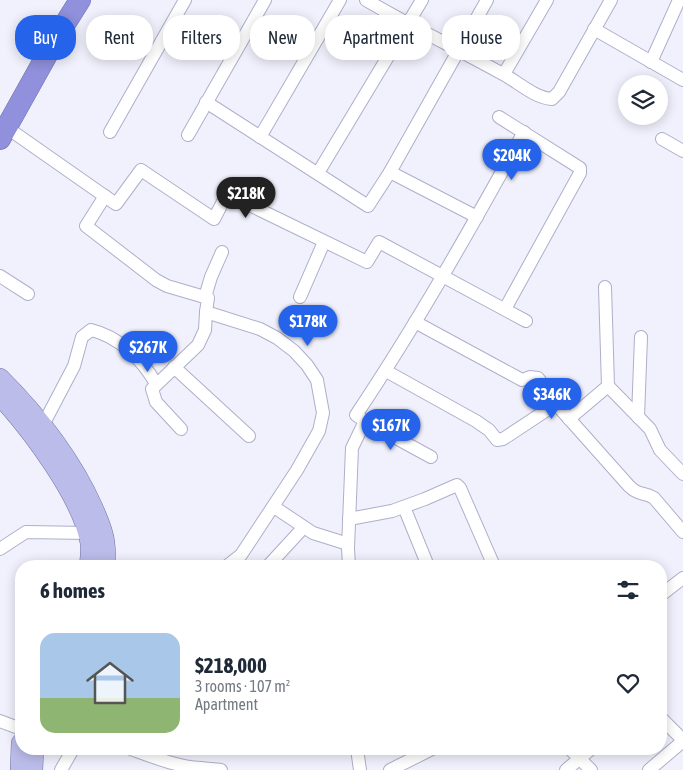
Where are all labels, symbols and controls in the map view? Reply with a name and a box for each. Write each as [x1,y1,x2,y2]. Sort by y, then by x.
chip: Buy [15,15,76,60]
chip: Rent [86,15,153,60]
chip: Filters [163,15,240,60]
chip: New [250,15,315,60]
chip: Apartment [325,15,432,60]
chip: House [442,15,520,60]
map controls [618,75,668,125]
button: layers [618,75,668,125]
pin: $204K [477,138,547,181]
text: $204K [493,146,531,164]
pin: $218K [211,176,281,219]
text: $218K [227,184,265,202]
pin: $178K [273,304,343,347]
text: $178K [289,312,327,330]
pin: $267K [113,330,183,373]
text: $267K [129,338,167,356]
pin: $346K [517,378,587,420]
text: $346K [533,385,571,403]
pin: $167K [356,408,426,451]
text: $167K [372,416,410,434]
icon: filters [614,576,642,604]
text: 6 homes [40,578,105,602]
icon: home [80,653,140,713]
text: $218,000 [195,653,267,677]
icon: heart [614,669,642,697]
text: 3 rooms · 107 m² [195,677,290,695]
text: Apartment [195,695,258,713]

